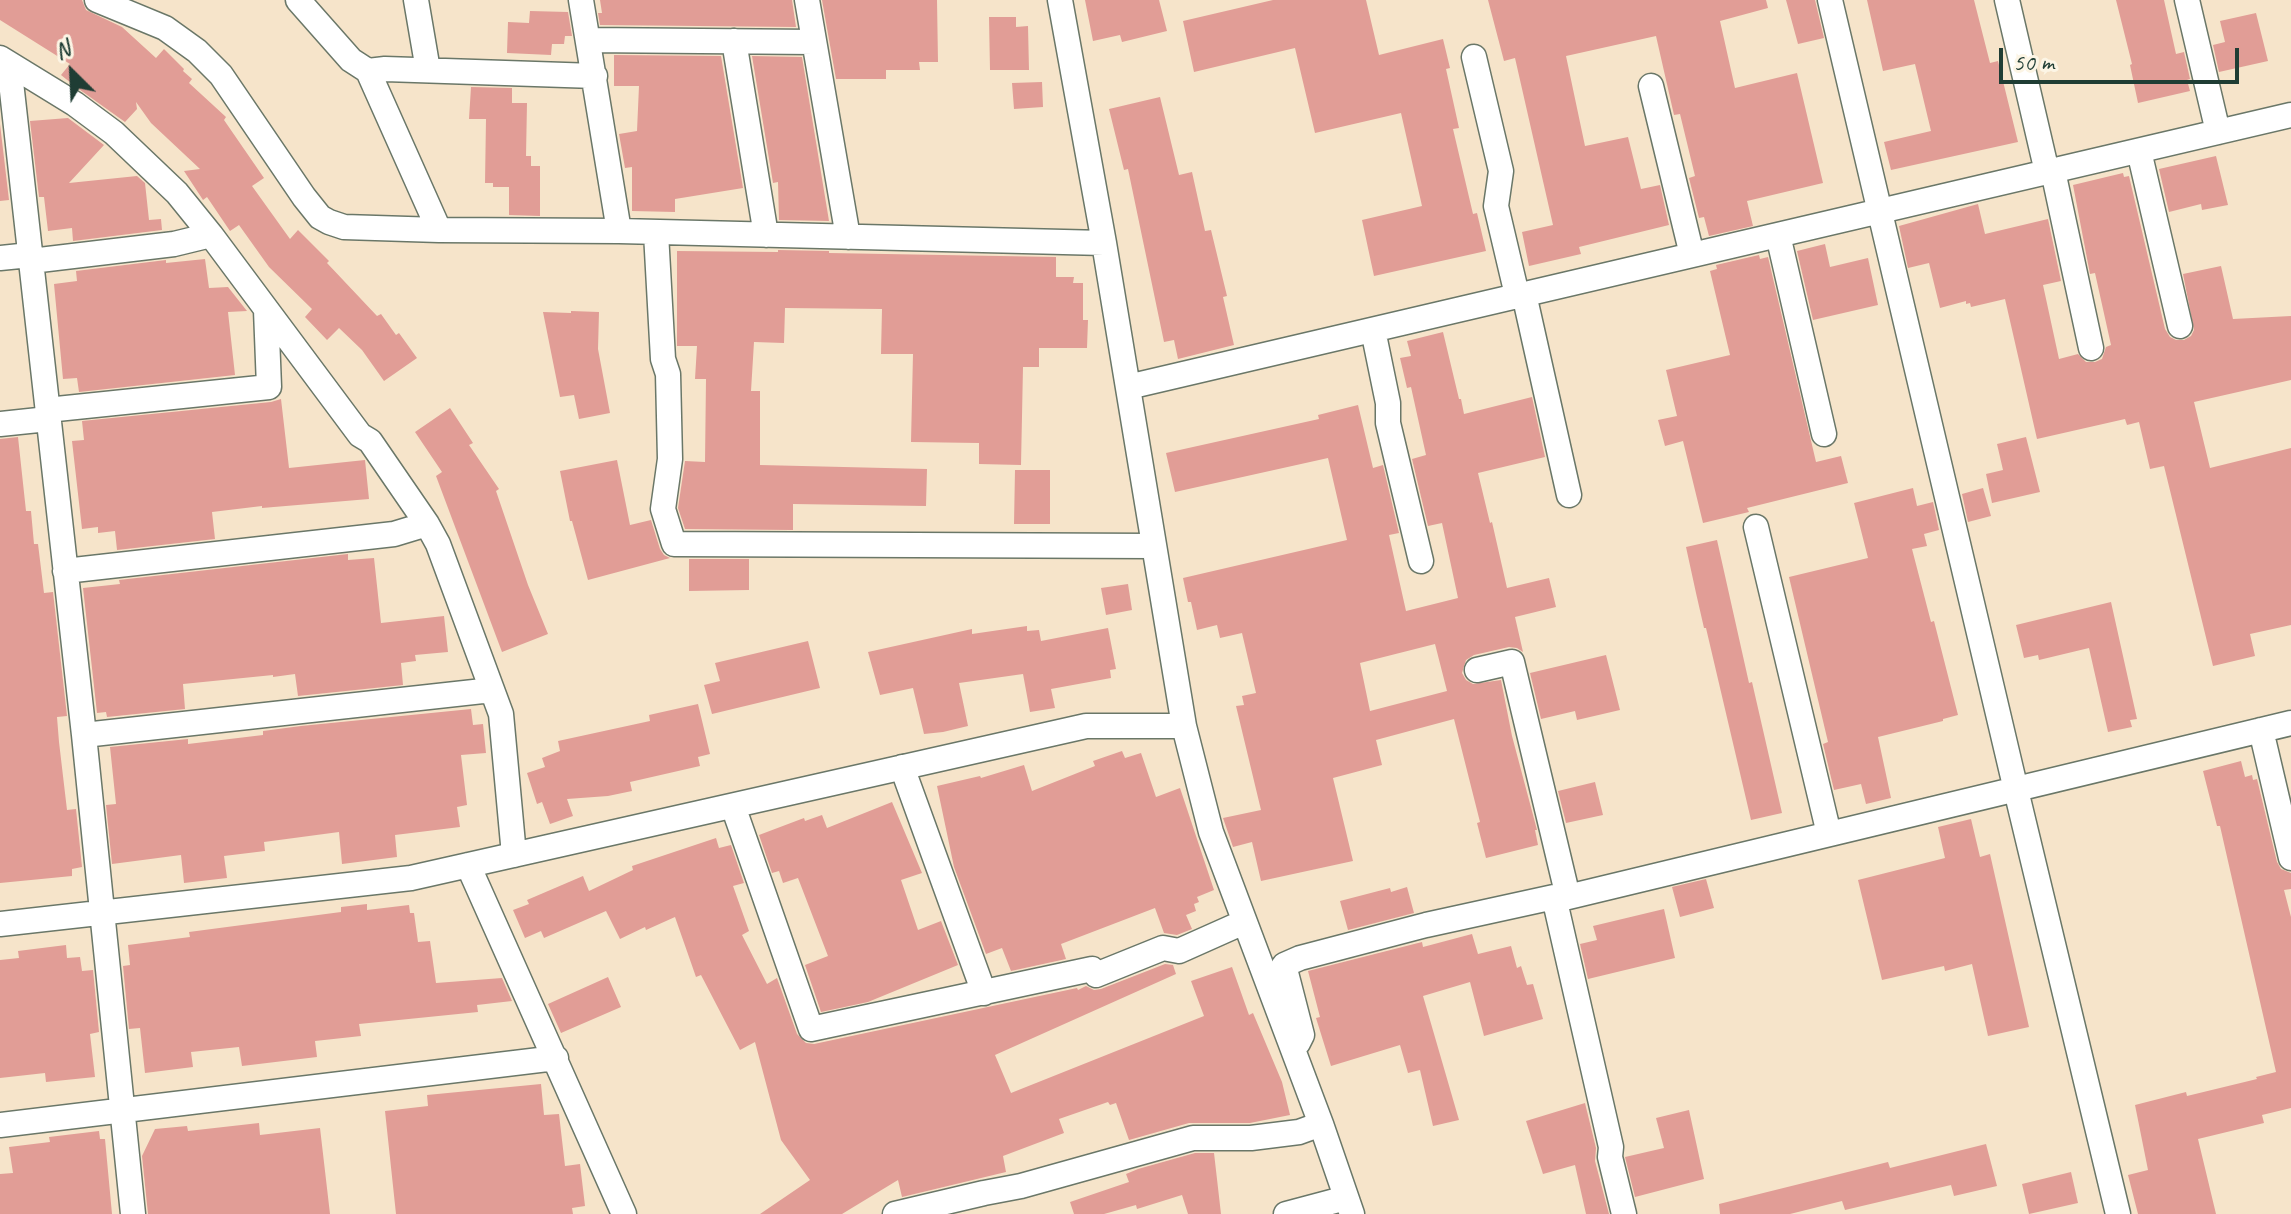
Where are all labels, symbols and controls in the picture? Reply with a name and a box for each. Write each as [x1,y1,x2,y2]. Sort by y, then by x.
north arrow [32,32,112,112]
scale bar [2003,32,2243,82]
text: N [50,35,74,66]
text: 50 m [2013,47,2054,77]

